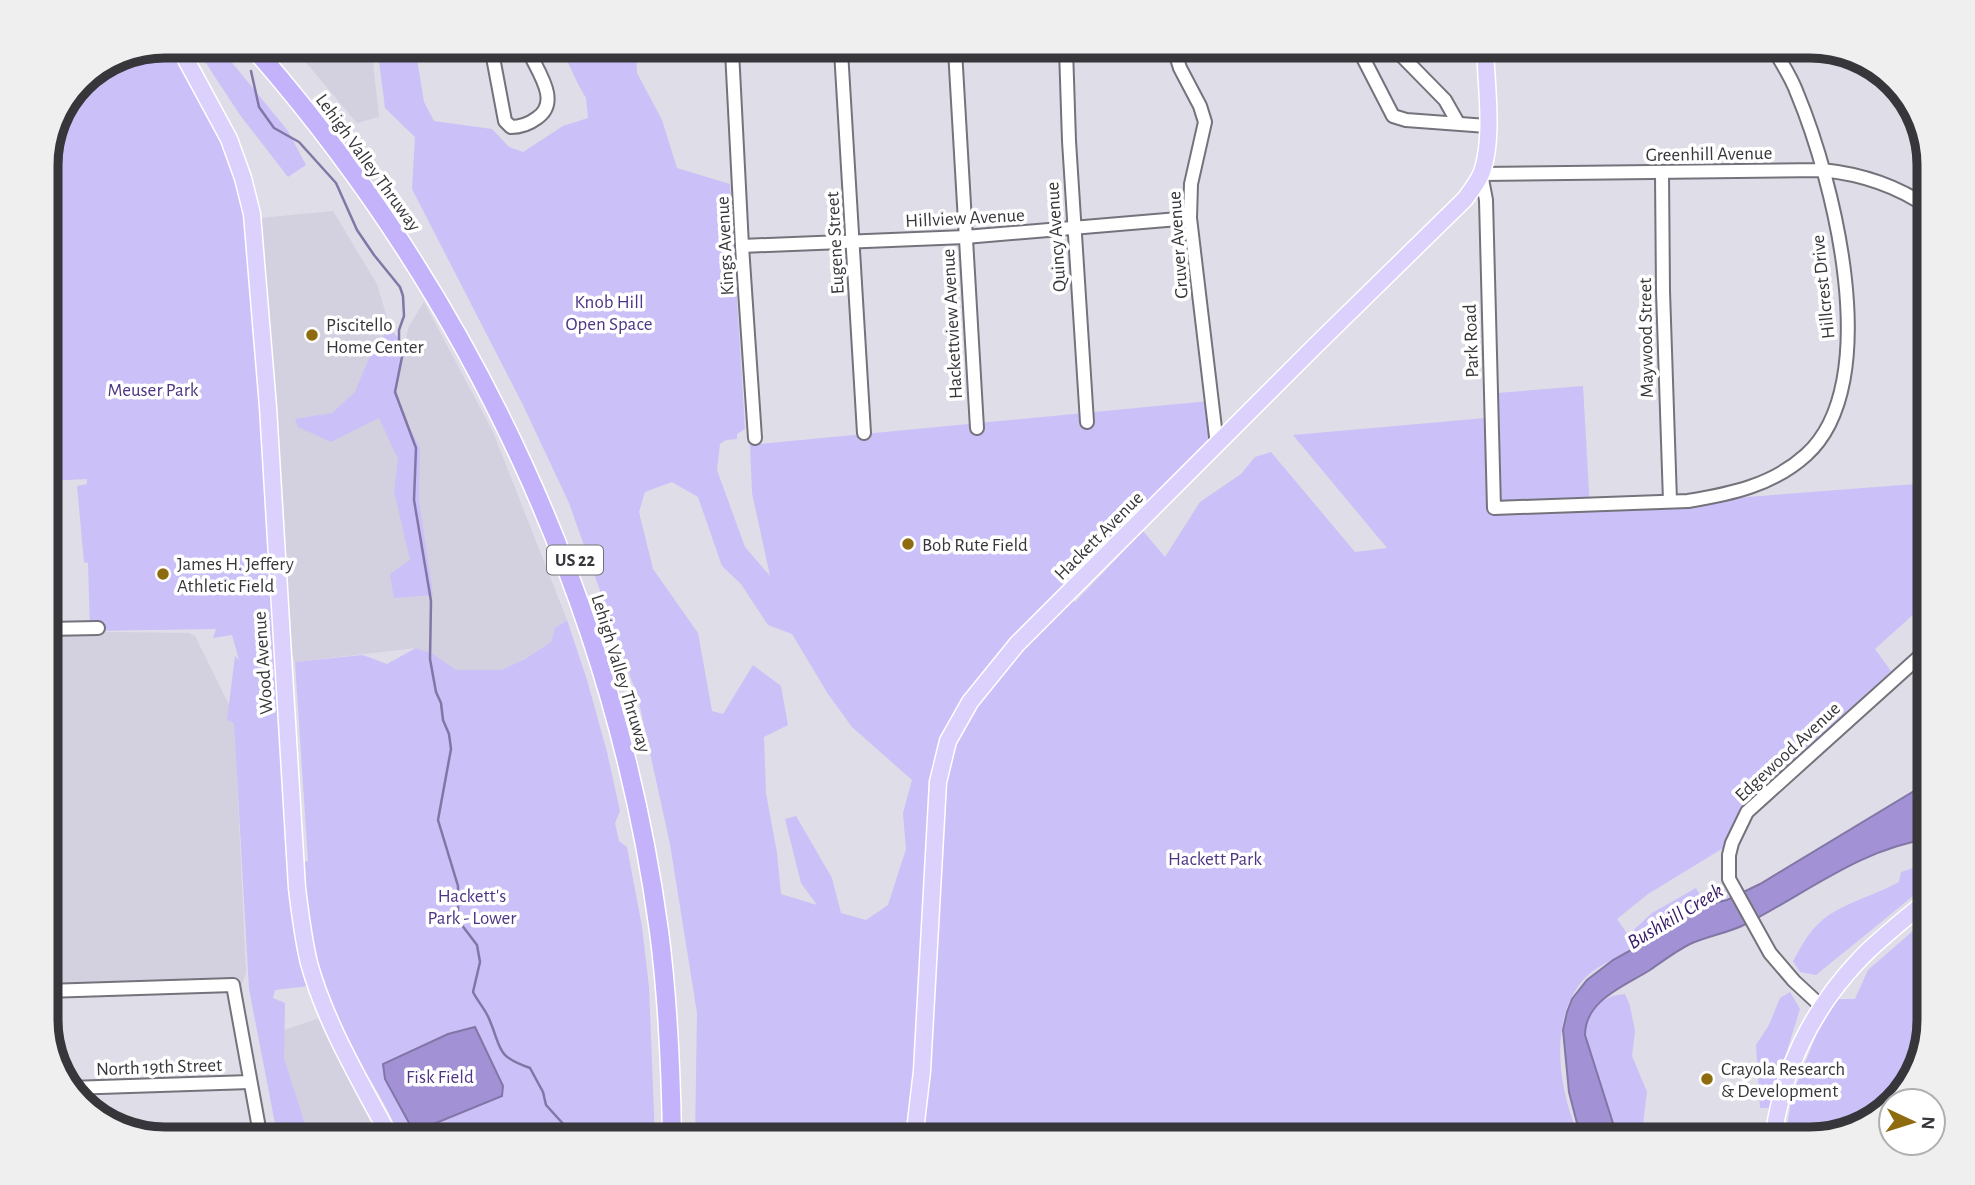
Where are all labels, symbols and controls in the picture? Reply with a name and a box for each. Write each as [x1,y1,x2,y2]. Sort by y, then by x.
street label: Lehigh Valley Thruway [312,91,424,235]
street label: Greenhill Avenue [1645,144,1773,165]
street label: Quincy Avenue [1043,181,1070,293]
street label: Gruver Avenue [1165,190,1192,299]
street label: Eugene Street [823,191,848,295]
street label: Kings Avenue [713,196,738,296]
street label: Hillview Avenue [905,206,1025,231]
street label: Hillcrest Drive [1809,234,1838,340]
street label: Hackettview Avenue [939,248,966,400]
street label: Maywood Street [1636,278,1657,398]
park label: Knob Hill Open Space [566,293,652,334]
street label: Park Road [1461,304,1482,378]
place label: Piscitello Home Center [326,316,424,357]
marker: Piscitello Home Center [304,327,320,343]
park label: Meuser Park [108,381,199,400]
street label: Hackett Avenue [1051,488,1147,584]
marker: Bob Rute Field [900,536,916,552]
place label: Bob Rute Field [922,536,1028,555]
road number: US 22 [547,546,603,574]
place label: James H. Jeffery Athletic Field [177,555,294,596]
marker: James H. Jeffery Athletic Field [155,566,171,582]
street label: Lehigh Valley Thruway [587,592,654,755]
street label: Wood Avenue [250,611,277,715]
street label: Edgewood Avenue [1732,699,1844,805]
park label: Hackett Park [1168,850,1262,869]
water label: Bushkill Creek [1624,880,1727,953]
park label: Hackett's Park - Lower [427,887,517,928]
street label: North 19th Street [96,1056,222,1079]
place label: Crayola Research & Development [1721,1060,1845,1101]
park label: Fisk Field [406,1068,474,1087]
marker: Crayola Research & Development [1699,1071,1715,1087]
north arrow [1877,1087,1947,1157]
text: N [1918,1116,1937,1130]

